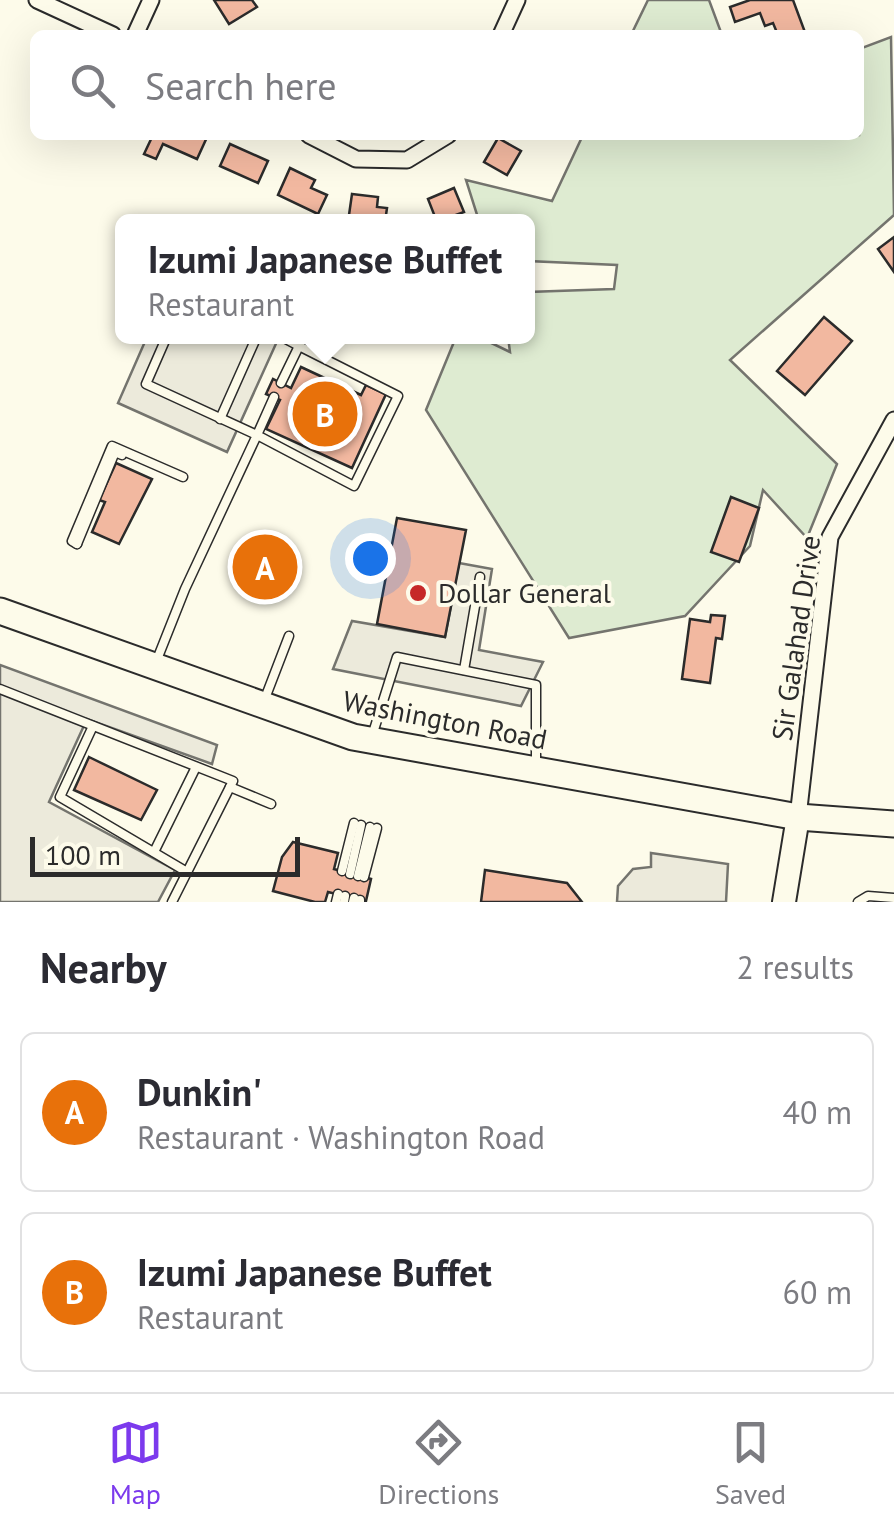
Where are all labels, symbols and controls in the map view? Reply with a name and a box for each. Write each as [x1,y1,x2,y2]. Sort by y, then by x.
search box [30,30,864,140]
icon: search [65,58,120,113]
text: Search here [145,61,337,110]
popup [115,214,535,344]
text: Izumi Japanese Buffet [148,234,502,283]
text: Restaurant [148,283,294,325]
pin: B [292,376,358,452]
pin: A [232,530,298,604]
your location [345,533,396,584]
street label: Sir Galahad Drive [763,533,828,743]
place label: Dollar General [438,574,611,611]
marker: Dollar General [407,582,429,604]
street label: Washington Road [340,682,550,757]
scale bar [30,832,300,876]
text: 100 m [45,836,121,873]
text: Nearby [40,940,167,995]
text: 2 results [736,946,854,988]
text: Dunkin' [137,1067,262,1116]
text: A [65,1091,84,1133]
text: 40 m [783,1091,852,1133]
text: Restaurant · Washington Road [137,1116,545,1158]
text: Izumi Japanese Buffet [137,1247,492,1296]
text: B [65,1271,84,1313]
text: 60 m [783,1271,852,1313]
text: Restaurant [137,1296,283,1338]
tab: Map [108,1415,163,1512]
tab: Directions [378,1415,499,1512]
tab: Saved [715,1415,786,1512]

